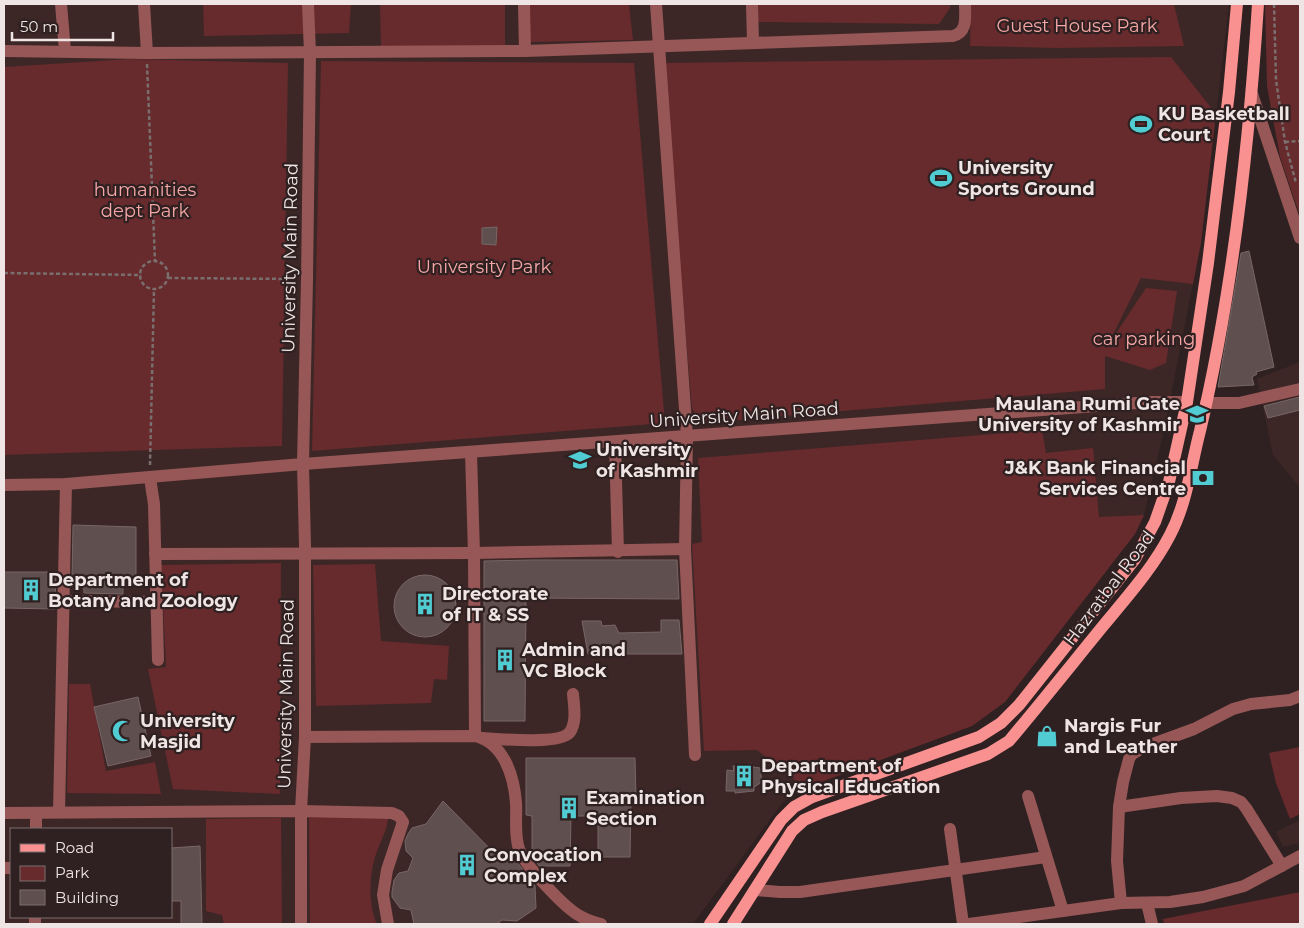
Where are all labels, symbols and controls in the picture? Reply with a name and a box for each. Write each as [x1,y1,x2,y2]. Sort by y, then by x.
scale bar [12,10,114,42]
park label: Guest House Park [996,15,1158,37]
text: 50 m [20,17,58,36]
place label: KU Basketball Court [1158,103,1290,146]
sports icon: KU Basketball Court [1128,111,1154,137]
place label: University Sports Ground [958,157,1095,200]
street label: University Main Road [277,163,303,353]
sports icon: University Sports Ground [928,165,954,191]
park label: humanities dept Park [94,179,197,222]
park label: University Park [417,256,551,278]
park label: car parking [1093,328,1195,350]
place label: Maulana Rumi Gate University of Kashmir [978,393,1180,436]
street label: University Main Road [648,397,840,433]
school or university icon: Maulana Rumi Gate University of Kashmir [1184,401,1210,427]
place label: University of Kashmir [596,439,698,482]
school or university icon: University of Kashmir [567,447,593,473]
place label: J&K Bank Financial Services Centre [1004,457,1186,500]
bank icon: J&K Bank Financial Services Centre [1190,465,1216,491]
street label: Hazratbal Road [1059,526,1159,650]
place label: Department of Botany and Zoology [48,569,238,612]
building icon: Department of Botany and Zoology [18,577,44,603]
place label: Directorate of IT & SS [442,583,548,626]
building icon: Directorate of IT & SS [412,591,438,617]
street label: University Main Road [273,599,299,789]
place label: Admin and VC Block [521,639,626,682]
building icon: Admin and VC Block [492,647,518,673]
place label: University Masjid [140,710,235,753]
place label: Nargis Fur and Leather [1064,715,1178,758]
mosque icon: University Masjid [110,718,136,744]
shop icon: Nargis Fur and Leather [1034,723,1060,749]
place label: Department of Physical Education [761,755,940,798]
building icon: Department of Physical Education [731,763,757,789]
place label: Examination Section [586,787,705,830]
building icon: Examination Section [556,795,582,821]
legend [10,828,172,918]
text: Road [55,838,94,857]
place label: Convocation Complex [484,844,602,887]
building icon: Convocation Complex [454,852,480,878]
text: Park [55,863,89,882]
text: Building [55,888,119,907]

